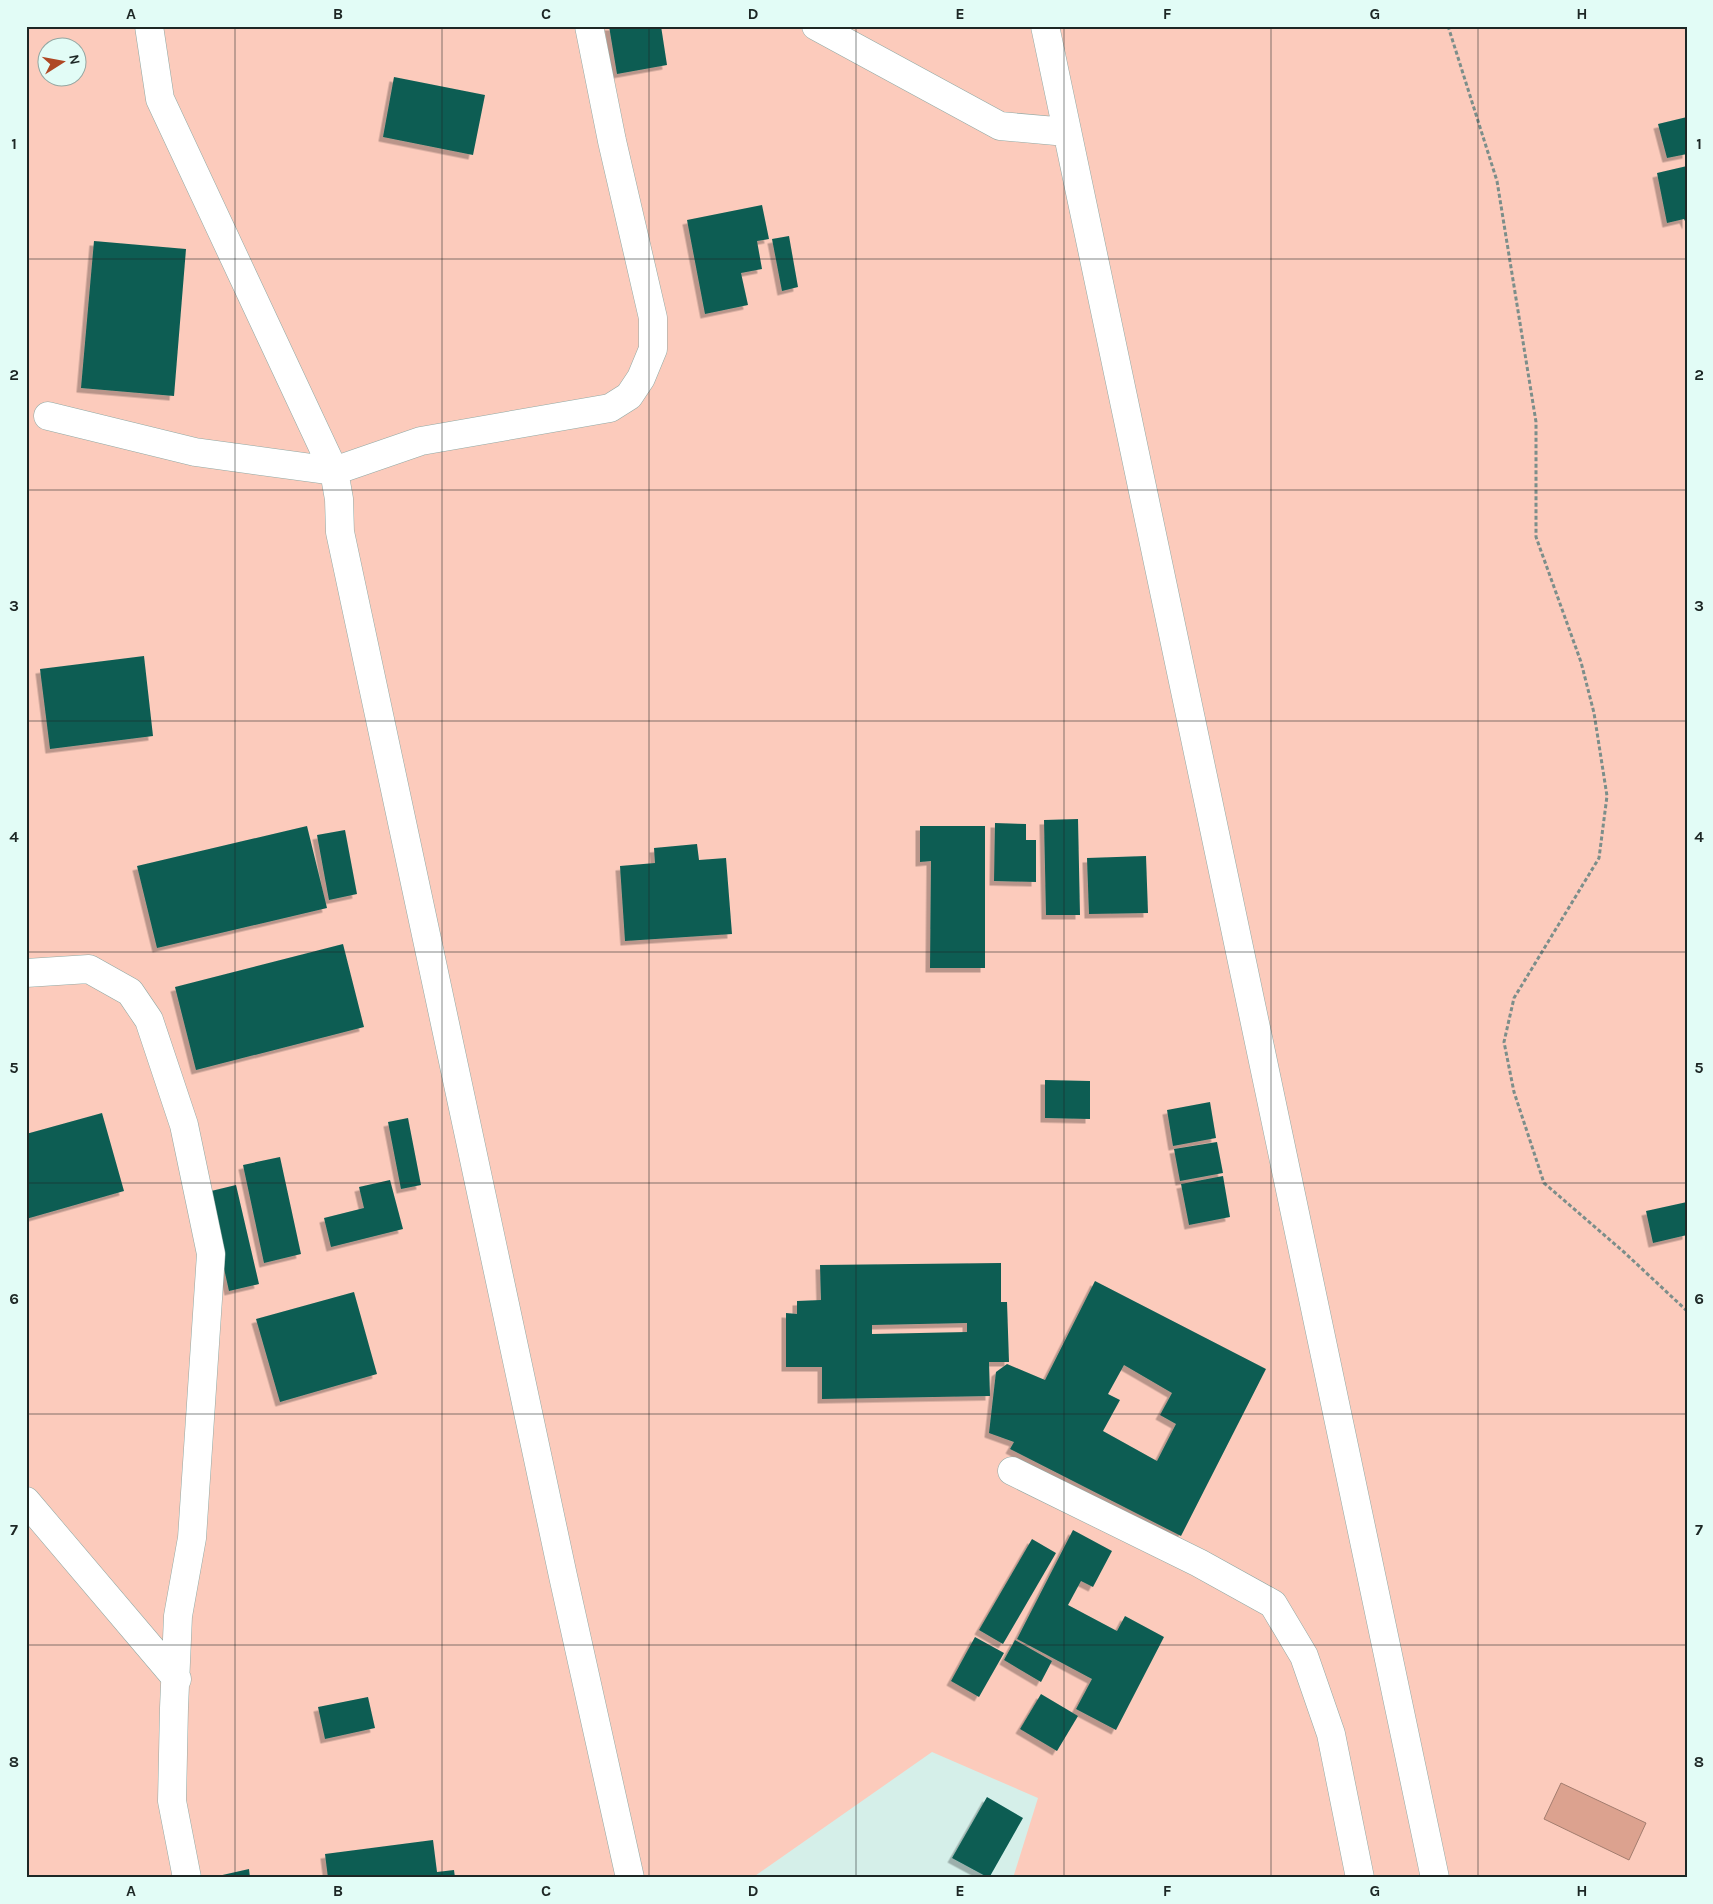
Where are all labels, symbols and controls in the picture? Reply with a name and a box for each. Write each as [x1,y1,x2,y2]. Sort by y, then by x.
text: A [126,4,136,23]
text: B [333,4,343,23]
text: C [541,4,551,23]
text: D [748,4,759,23]
text: E [955,4,965,23]
text: F [1163,4,1172,23]
text: G [1370,4,1380,23]
text: H [1576,4,1588,23]
north arrow [38,38,88,88]
text: N [65,53,84,66]
text: 1 [11,134,17,153]
text: 1 [1696,134,1702,153]
text: 2 [9,365,19,384]
text: 2 [1694,365,1704,384]
text: 3 [9,596,19,615]
text: 3 [1694,596,1704,615]
text: 4 [9,827,19,846]
text: 4 [1694,827,1704,846]
text: 5 [9,1058,19,1077]
text: 5 [1694,1058,1704,1077]
text: 6 [9,1289,19,1308]
text: 6 [1694,1289,1704,1308]
text: 7 [10,1520,18,1539]
text: 7 [1695,1520,1703,1539]
text: 8 [9,1752,19,1771]
text: 8 [1694,1752,1704,1771]
text: A [126,1881,136,1900]
text: B [333,1881,343,1900]
text: C [541,1881,551,1900]
text: D [748,1881,759,1900]
text: E [955,1881,965,1900]
text: F [1163,1881,1172,1900]
text: G [1370,1881,1380,1900]
text: H [1576,1881,1588,1900]

